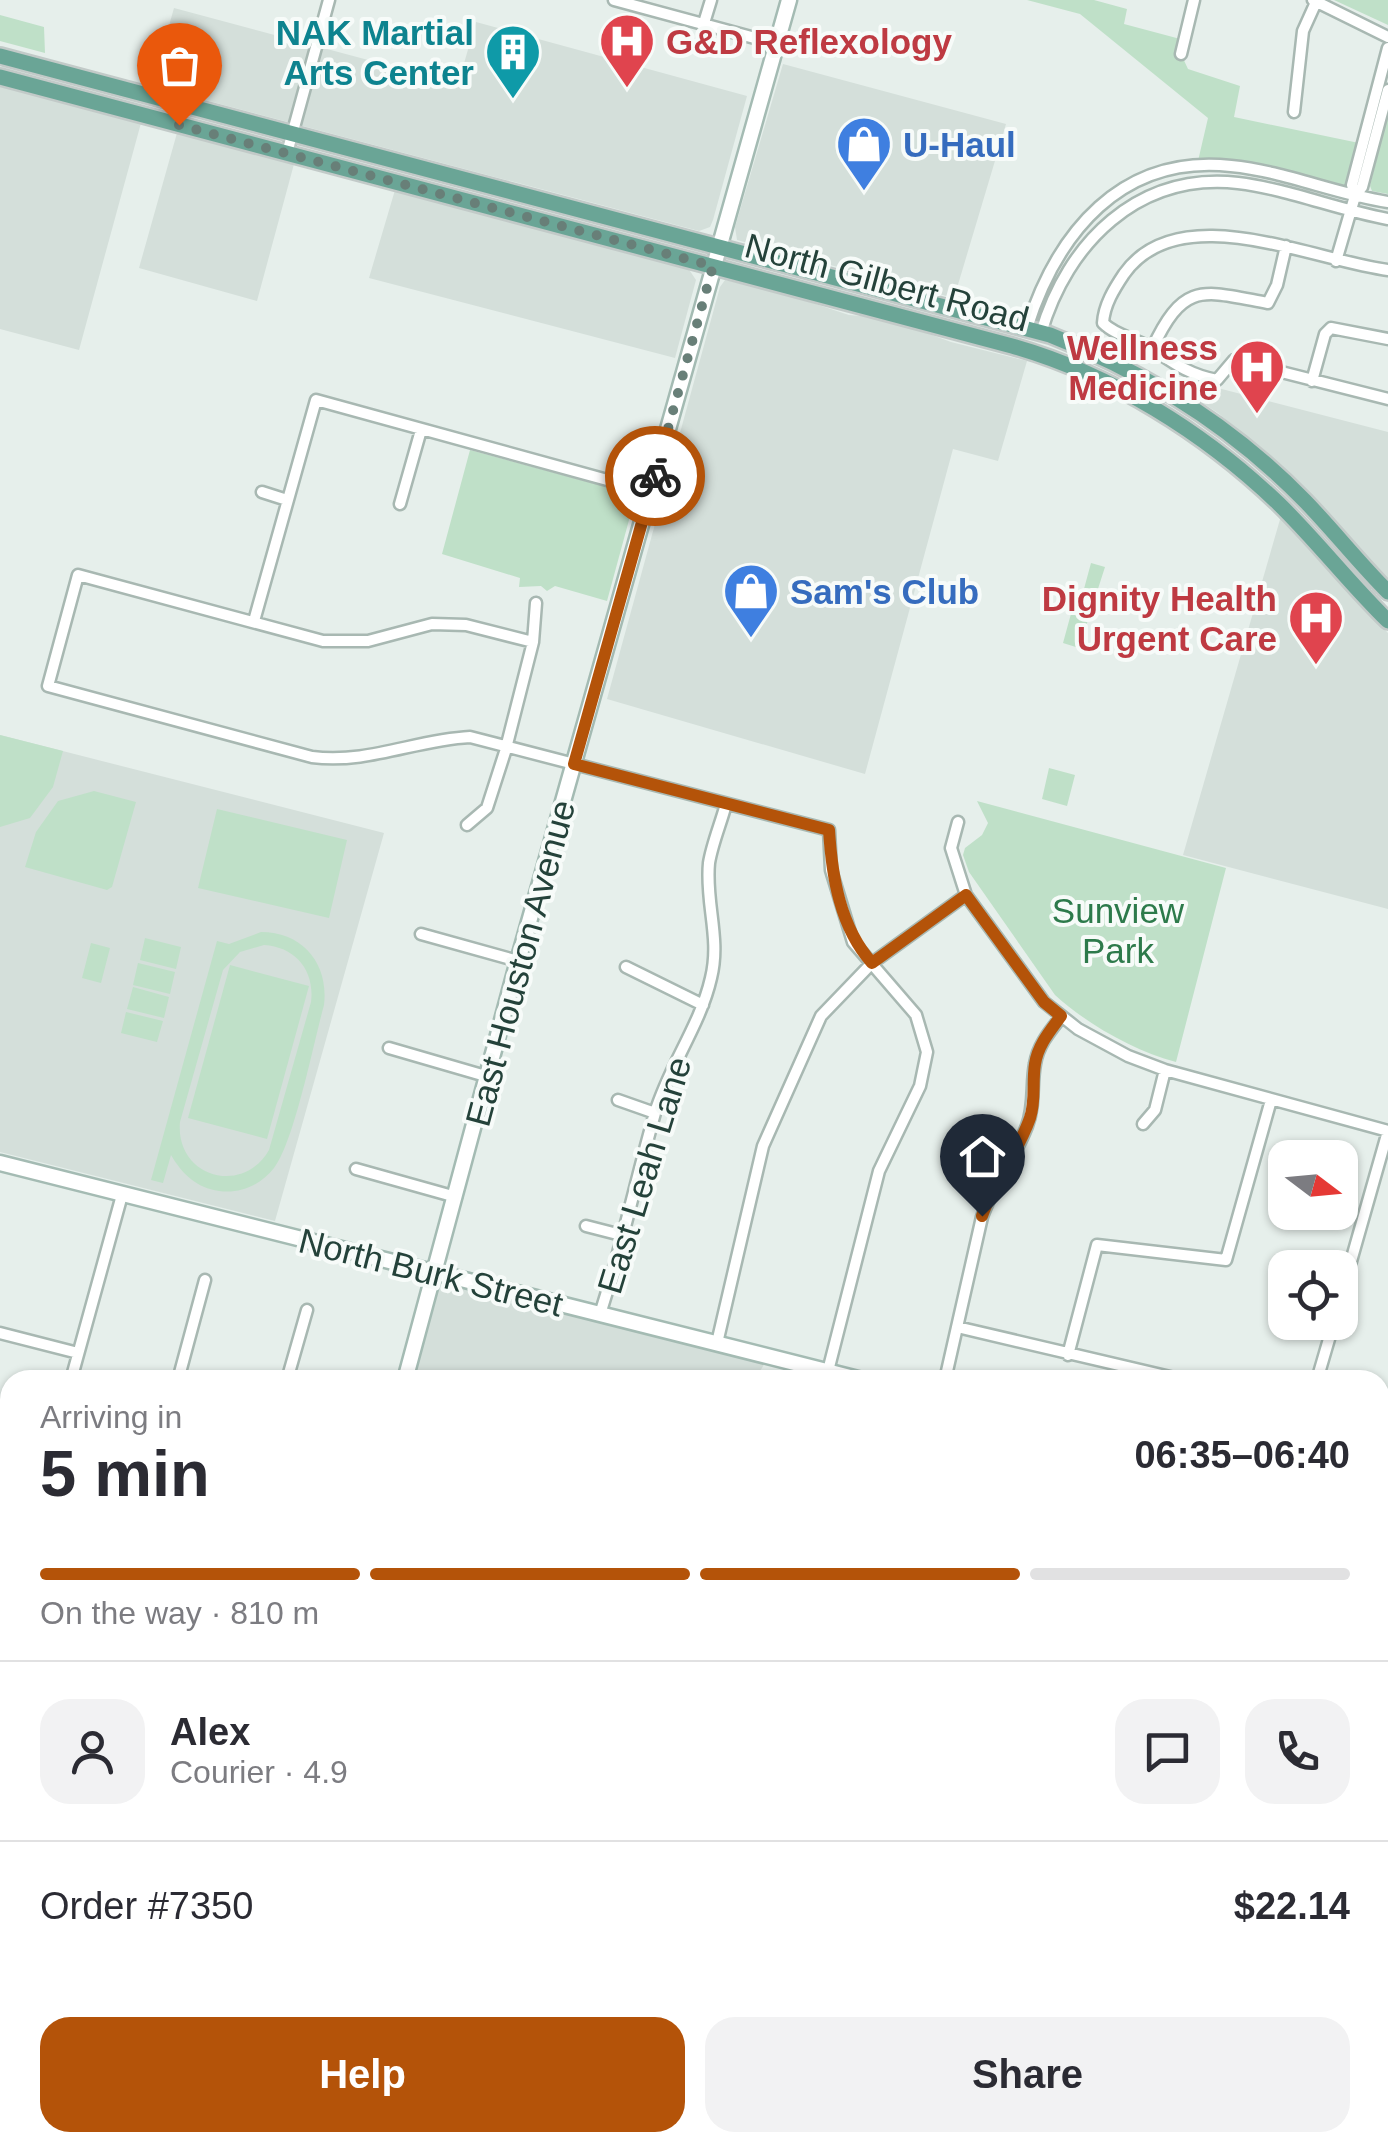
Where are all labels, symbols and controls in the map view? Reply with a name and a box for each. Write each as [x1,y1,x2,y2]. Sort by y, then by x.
hospital icon: G&D Reflexology [597,11,657,90]
place label: NAK Martial Arts Center [276,13,474,92]
building icon: NAK Martial Arts Center [483,22,543,101]
place label: G&D Reflexology [666,22,952,61]
pin [137,23,222,126]
icon: bag [152,38,207,93]
shop icon: U-Haul [834,114,894,193]
place label: U-Haul [903,125,1016,164]
street label: North Gilbert Road [741,225,1033,339]
place label: Wellness Medicine [1067,328,1218,407]
hospital icon: Wellness Medicine [1227,337,1287,416]
courier [605,426,705,526]
icon: bike [628,449,683,504]
shop icon: Sam's Club [721,561,781,640]
place label: Sam's Club [790,572,979,611]
place label: Dignity Health Urgent Care [1042,579,1277,658]
hospital icon: Dignity Health Urgent Care [1286,588,1346,667]
street label: East Houston Avenue [458,796,582,1130]
park label: Sunview Park [1052,891,1185,970]
street label: East Leah Lane [590,1052,698,1298]
pin [940,1114,1025,1217]
icon: home [955,1129,1010,1184]
north arrow [1268,1140,1358,1230]
map controls [1268,1140,1358,1340]
street label: North Burk Street [295,1220,567,1324]
button: locate [1268,1250,1358,1340]
text: Arriving in [40,1399,182,1435]
text: 06:35–06:40 [1134,1434,1350,1476]
text: 5 min [40,1437,210,1510]
text: On the way · 810 m [40,1595,319,1631]
button: person [40,1699,145,1804]
button: chat [1115,1699,1220,1804]
button: phone [1245,1699,1350,1804]
text: Alex [170,1711,250,1753]
text: Courier · 4.9 [170,1754,348,1790]
text: Order #7350 [40,1885,253,1927]
text: $22.14 [1234,1885,1350,1927]
button: Help [40,2017,685,2132]
button: Share [705,2017,1350,2132]

